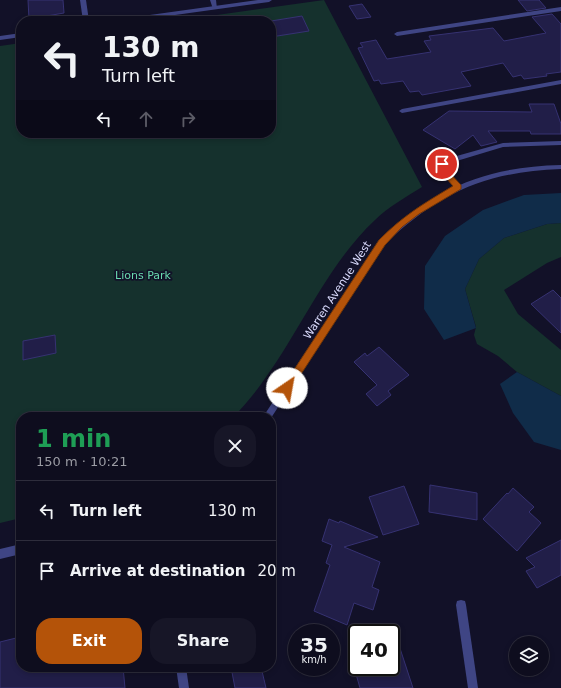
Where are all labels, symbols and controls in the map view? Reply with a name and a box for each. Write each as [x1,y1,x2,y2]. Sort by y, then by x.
text: 130 m [102,31,199,64]
icon: left [36,32,88,84]
text: Turn left [102,65,175,86]
icon: left [93,108,115,130]
icon: ahead [135,108,157,130]
icon: right [177,108,199,130]
pin [425,147,459,181]
icon: arrive [431,153,453,175]
street label: Warren Avenue West [301,238,374,342]
park label: Lions Park [115,269,172,282]
position arrow [266,367,308,409]
text: 1 min [36,425,111,453]
button: close [214,425,256,467]
text: 150 m · 10:21 [36,454,127,469]
icon: left [36,500,58,522]
text: Turn left [70,502,142,520]
text: 130 m [208,502,256,520]
icon: arrive [36,560,58,582]
text: Arrive at destination [70,562,245,580]
text: 20 m [257,562,296,580]
button: Exit [36,618,142,664]
button: Share [150,618,256,664]
speed limit sign: 40 [348,624,400,676]
text: 35 [300,633,328,657]
map controls [509,636,549,676]
button: layers [509,636,549,676]
text: km/h [301,654,327,665]

